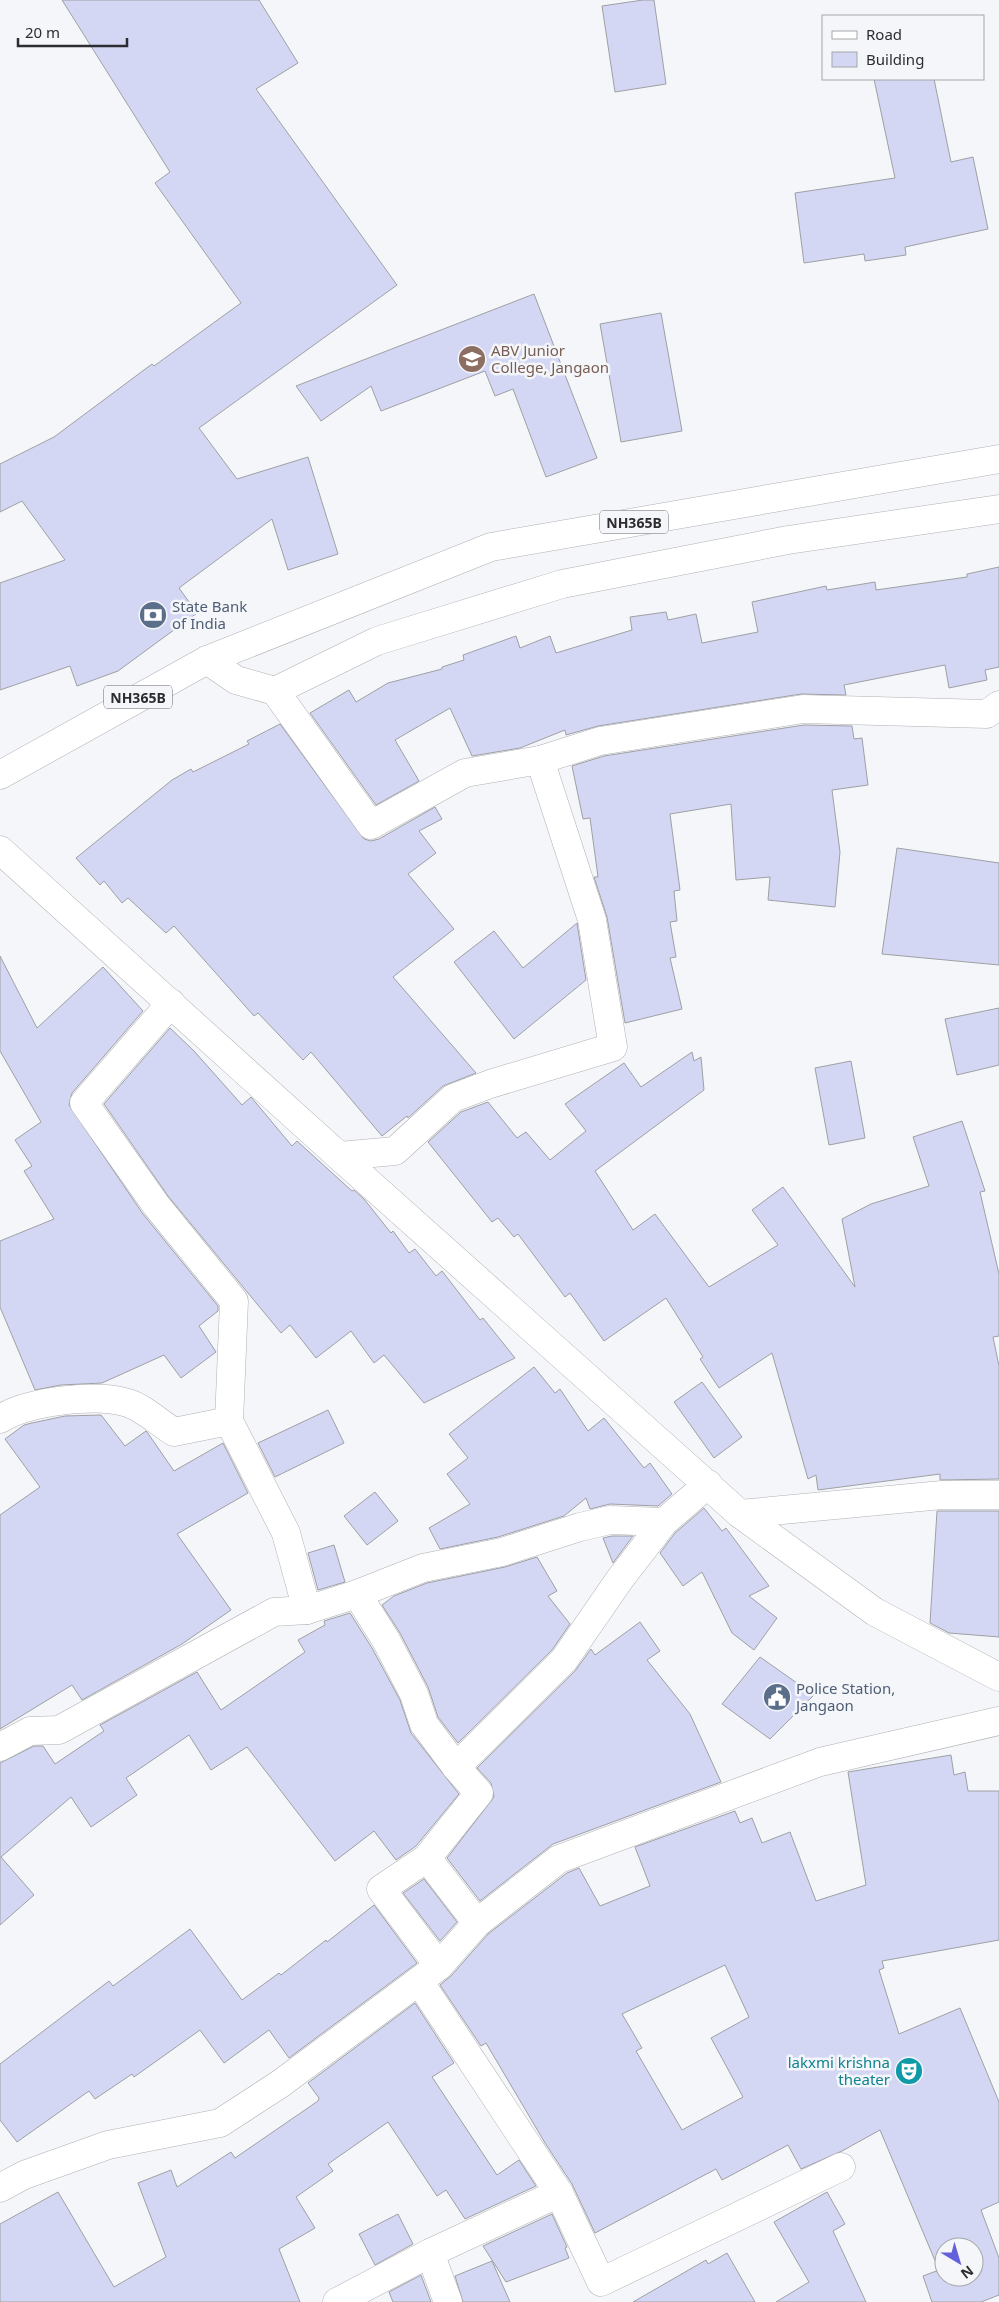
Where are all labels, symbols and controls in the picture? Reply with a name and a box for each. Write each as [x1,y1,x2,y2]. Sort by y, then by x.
scale bar [18,15,126,47]
legend [822,15,984,80]
text: 20 m [25,22,60,42]
text: Road [866,24,902,44]
text: Building [866,49,924,69]
place label: ABV Junior College, Jangaon [491,340,609,377]
school or university icon: ABV Junior College, Jangaon [457,344,487,374]
road number: NH365B [600,511,668,534]
place label: State Bank of India [172,596,247,633]
bank icon: State Bank of India [138,600,168,630]
road number: NH365B [104,686,172,709]
place label: Police Station, Jangaon [794,1678,895,1715]
public building icon: Police Station, Jangaon [762,1682,792,1712]
place label: lakxmi krishna theater [788,2052,890,2089]
theatre icon: lakxmi krishna theater [894,2056,924,2086]
north arrow [934,2237,984,2287]
text: N [957,2262,978,2284]

